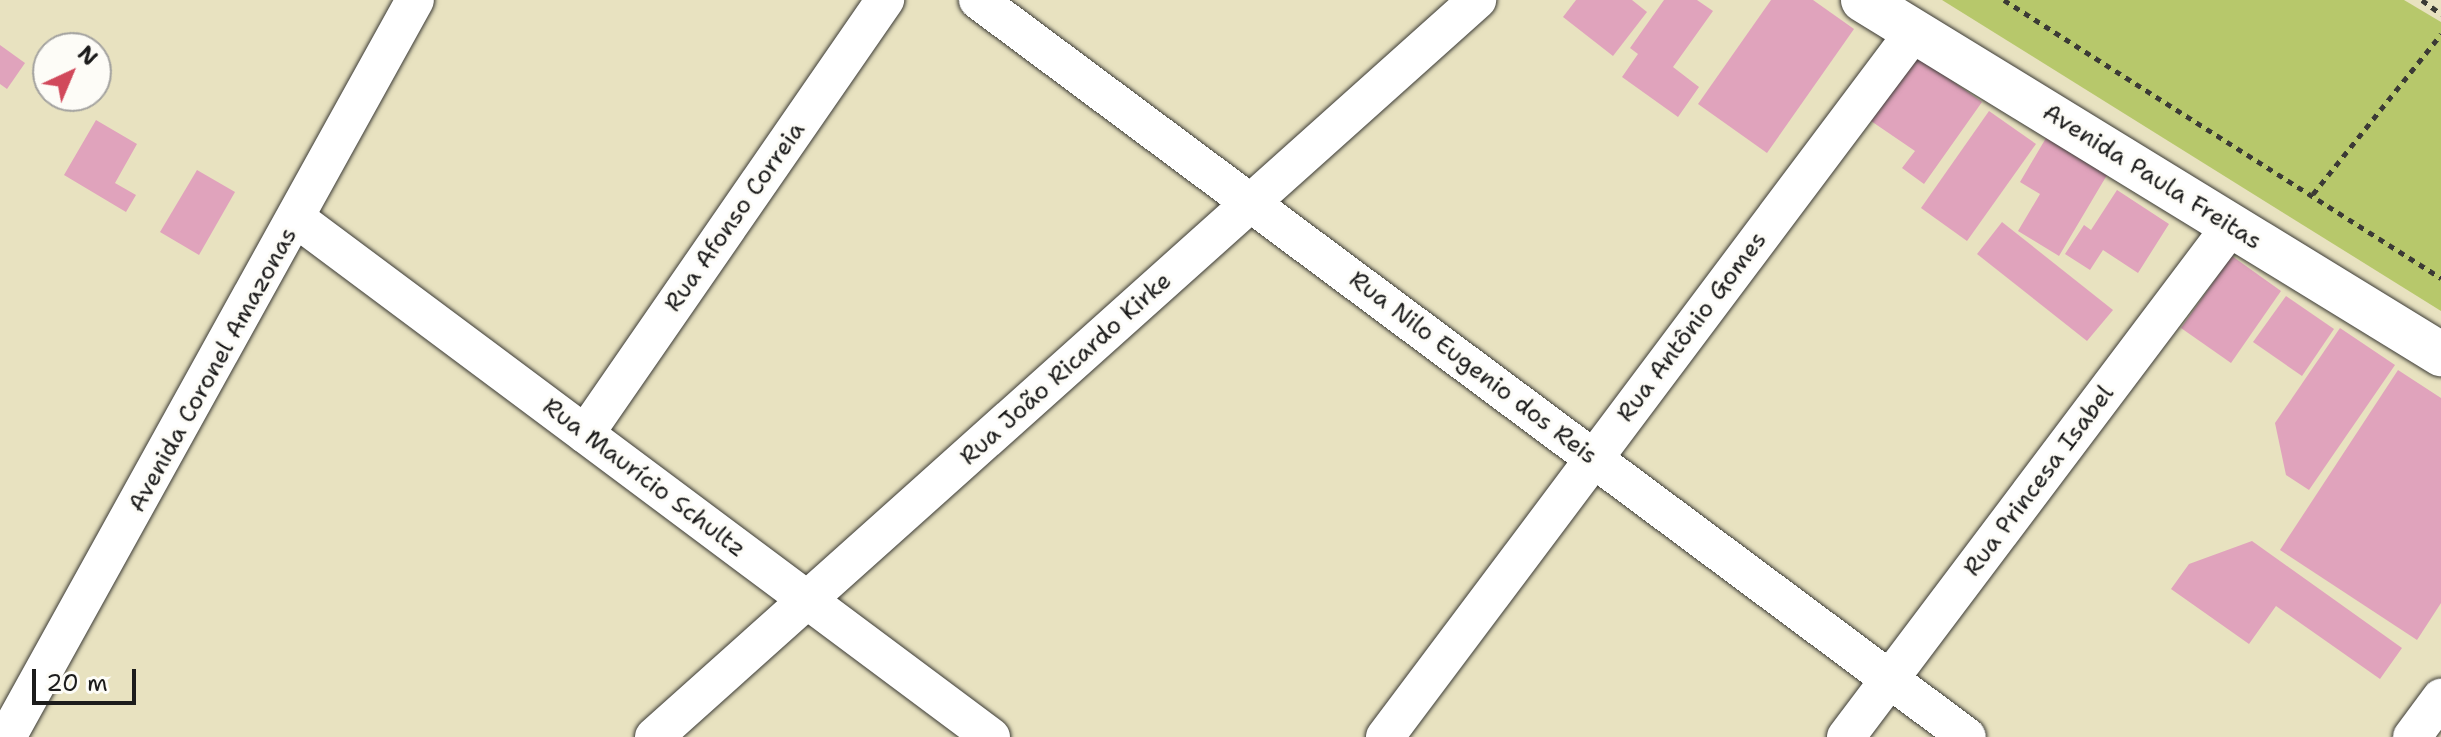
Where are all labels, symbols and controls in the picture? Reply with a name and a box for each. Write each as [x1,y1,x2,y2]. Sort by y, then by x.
north arrow [32,32,112,112]
text: N [71,39,104,72]
street label: Avenida Paula Freitas [2037,98,2267,256]
street label: Rua Afonso Correia [659,117,811,317]
street label: Avenida Coronel Amazonas [123,223,303,517]
street label: Rua Antônio Gomes [1611,226,1773,428]
street label: Rua Nilo Eugenio dos Reis [1343,265,1603,471]
street label: Rua João Ricardo Kirke [954,266,1178,472]
street label: Rua Princesa Isabel [1958,380,2120,582]
street label: Rua Maurício Schultz [537,392,751,564]
scale bar [36,653,140,703]
text: 20 m [46,667,108,699]

